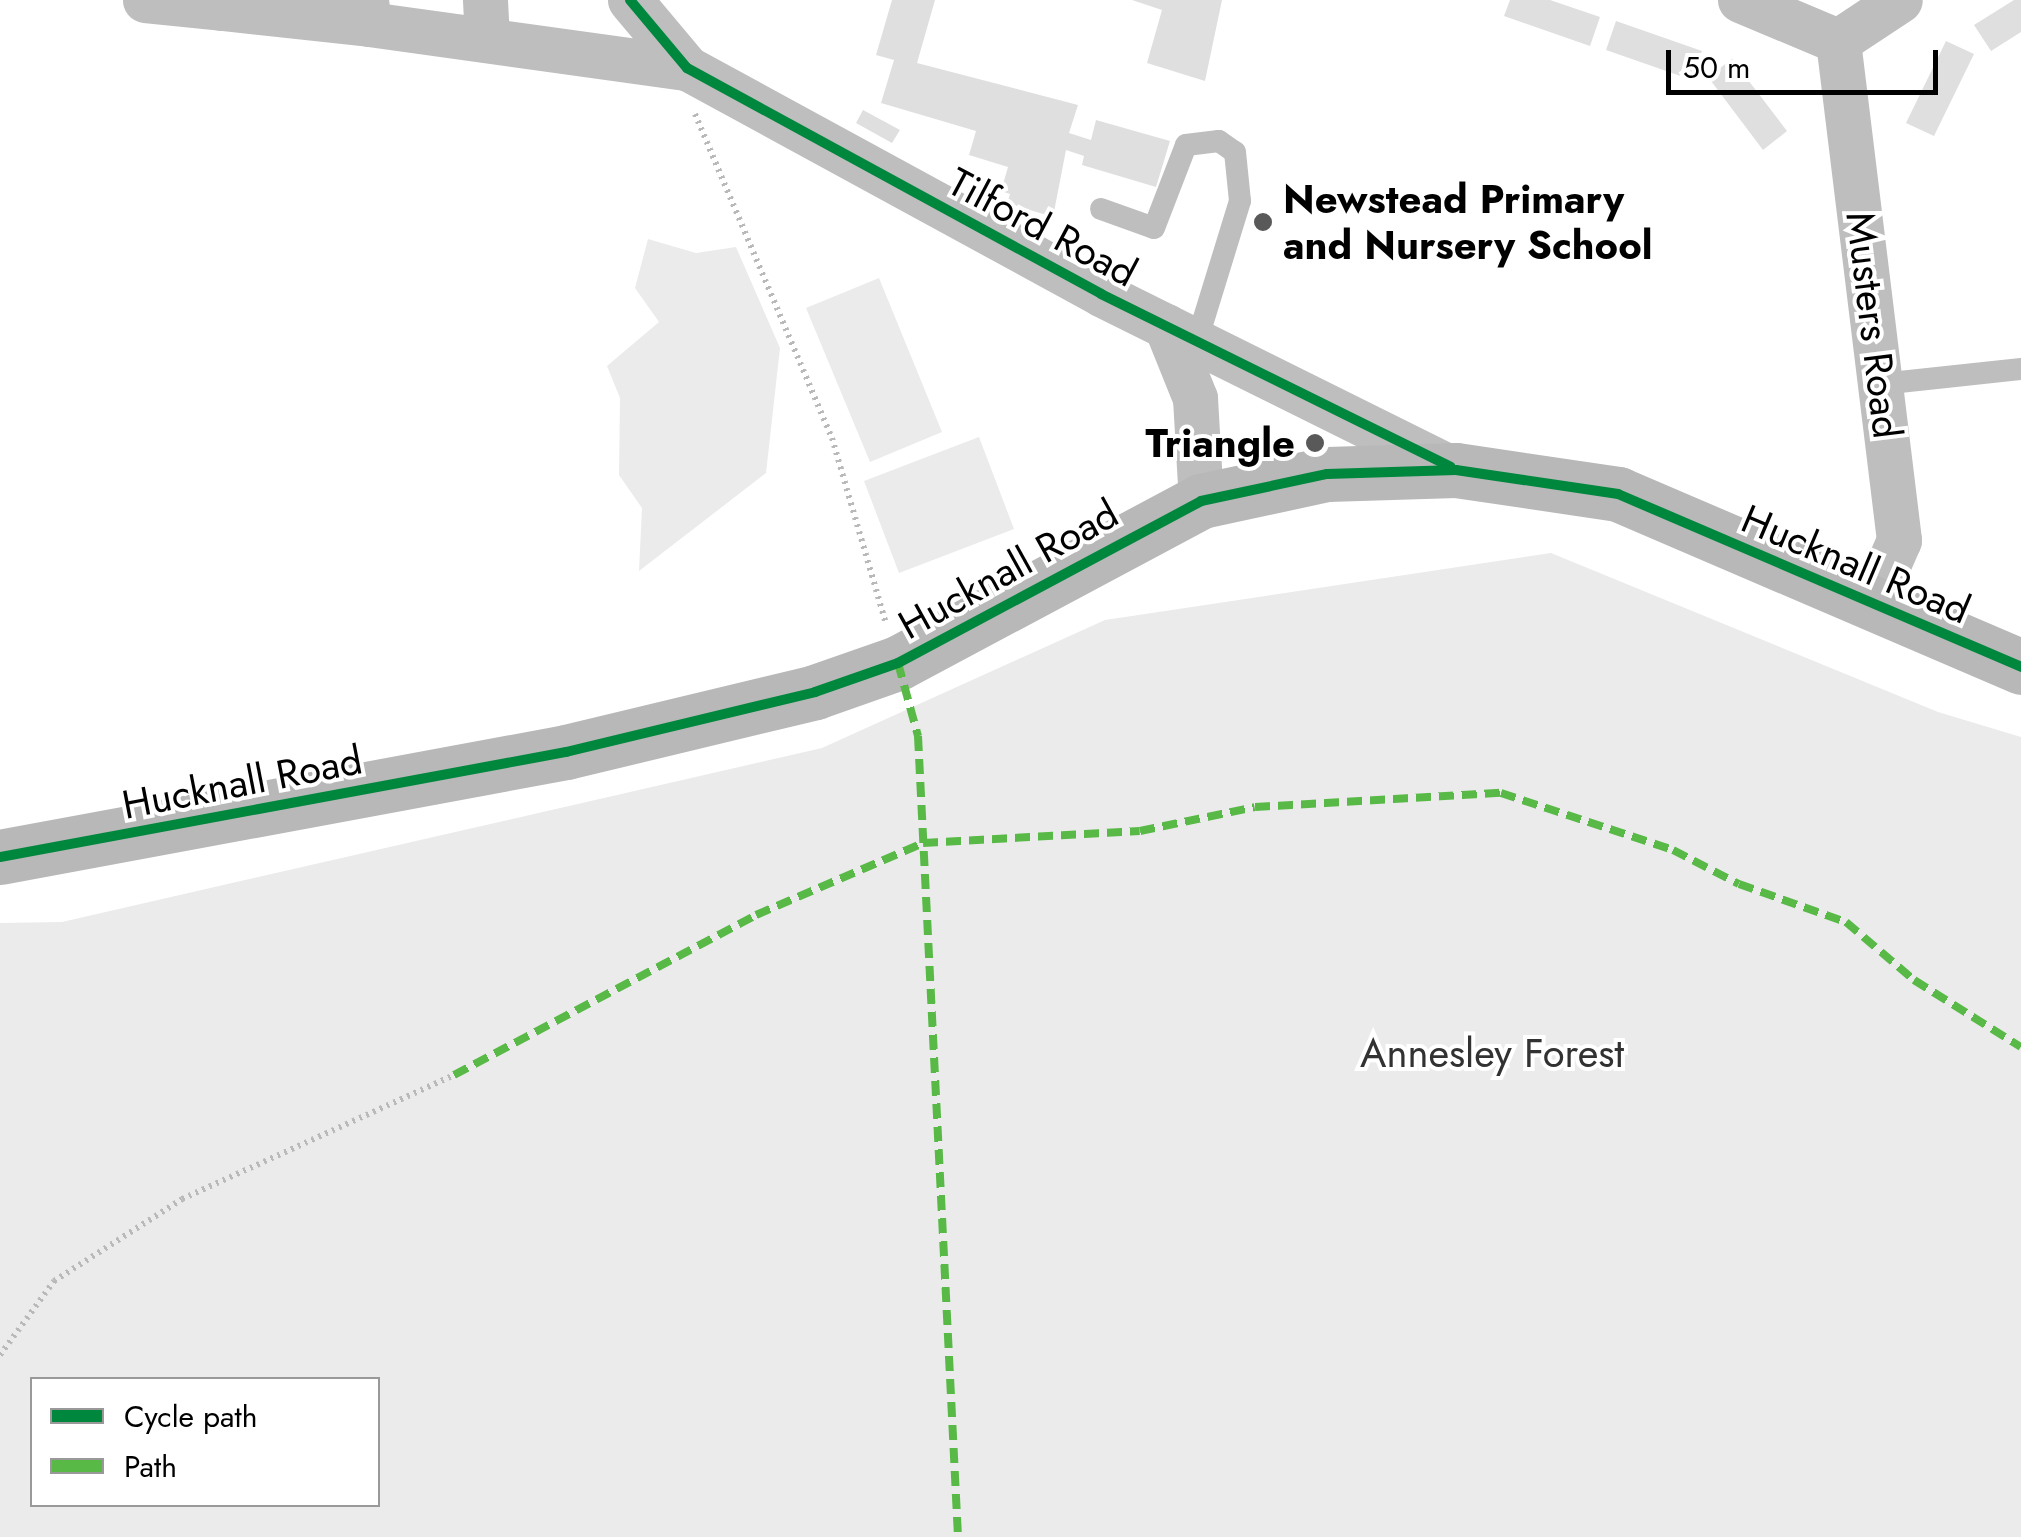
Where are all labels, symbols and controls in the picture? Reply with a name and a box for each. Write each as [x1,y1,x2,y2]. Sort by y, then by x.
scale bar [1671,30,1944,92]
text: 50 m [1683,46,1750,89]
street label: Tilford Road [941,157,1145,297]
place label: Newstead Primary and Nursery School [1283,175,1653,269]
street label: Musters Road [1836,209,1912,441]
marker: Newstead Primary and Nursery School [1252,211,1274,233]
place label: Triangle [1146,419,1295,467]
marker: Triangle [1304,432,1326,454]
street label: Hucknall Road [890,489,1126,649]
street label: Hucknall Road [1735,494,1977,634]
street label: Hucknall Road [118,735,366,829]
park label: Annesley Forest [1360,1029,1624,1077]
legend [30,1377,380,1507]
text: Cycle path [124,1395,257,1438]
text: Path [124,1445,177,1488]

